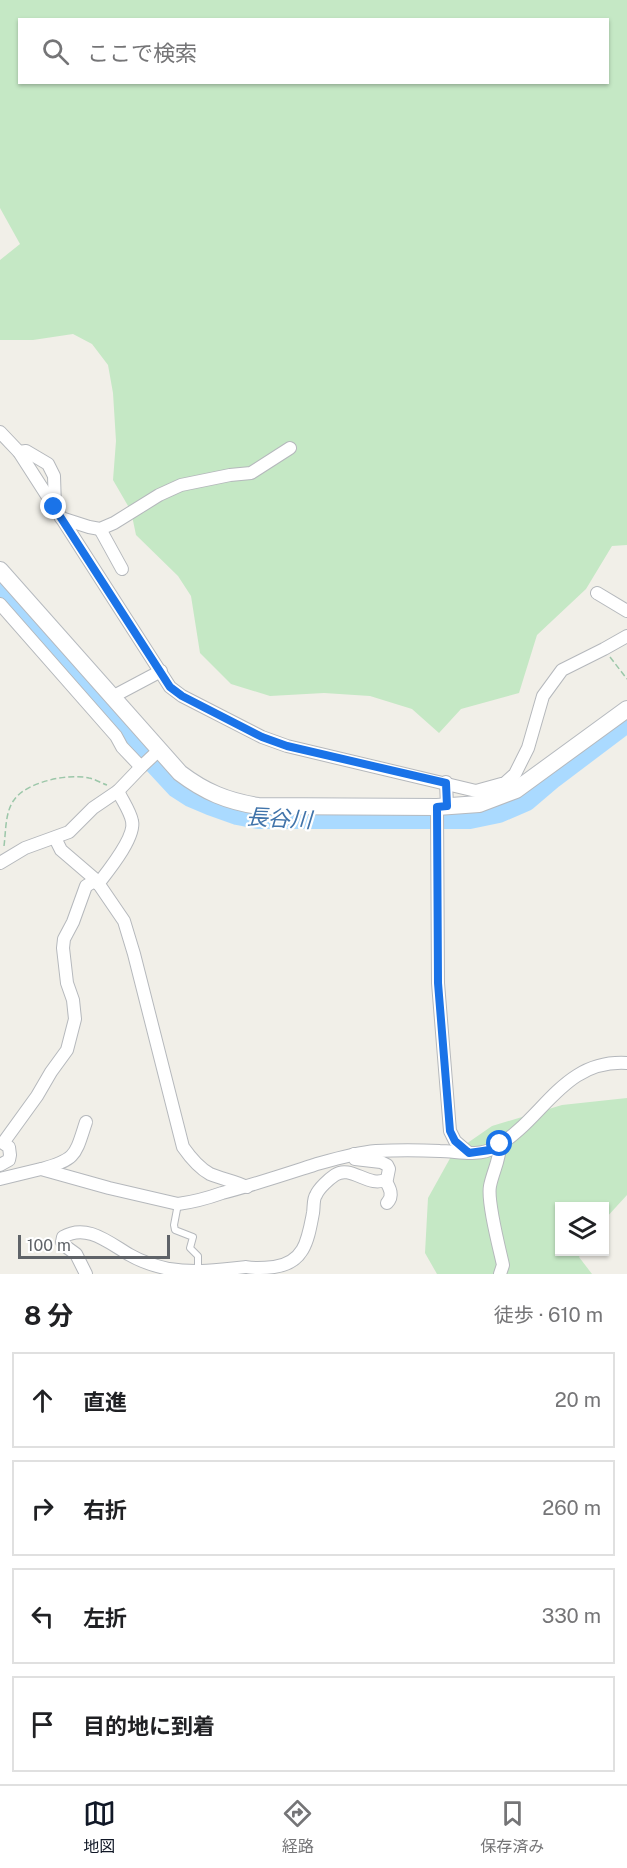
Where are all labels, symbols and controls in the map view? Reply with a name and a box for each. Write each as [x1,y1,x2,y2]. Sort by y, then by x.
search box [18,18,609,84]
icon: search [39,35,72,68]
text: ここで検索 [87,40,197,66]
route end [40,493,66,519]
water label: 長谷川 [245,803,315,833]
route start [486,1130,512,1156]
map controls [555,1202,609,1256]
button: layers [555,1202,609,1256]
scale bar [18,1232,170,1260]
text: 100 m [27,1236,71,1255]
text: 8 分 [24,1300,73,1331]
text: 徒歩 · 610 m [494,1303,603,1327]
icon: ahead [26,1384,59,1417]
text: 20 m [555,1388,601,1412]
text: 直進 [83,1389,127,1415]
icon: right [26,1492,59,1525]
text: 260 m [542,1496,601,1520]
text: 右折 [83,1497,127,1523]
icon: left [26,1600,59,1633]
text: 330 m [542,1604,601,1628]
text: 左折 [83,1605,127,1631]
icon: arrive [26,1708,59,1741]
text: 目的地に到着 [83,1713,215,1739]
tab: 地図 [83,1797,116,1857]
tab: 経路 [281,1797,314,1857]
tab: 保存済み [480,1797,544,1857]

